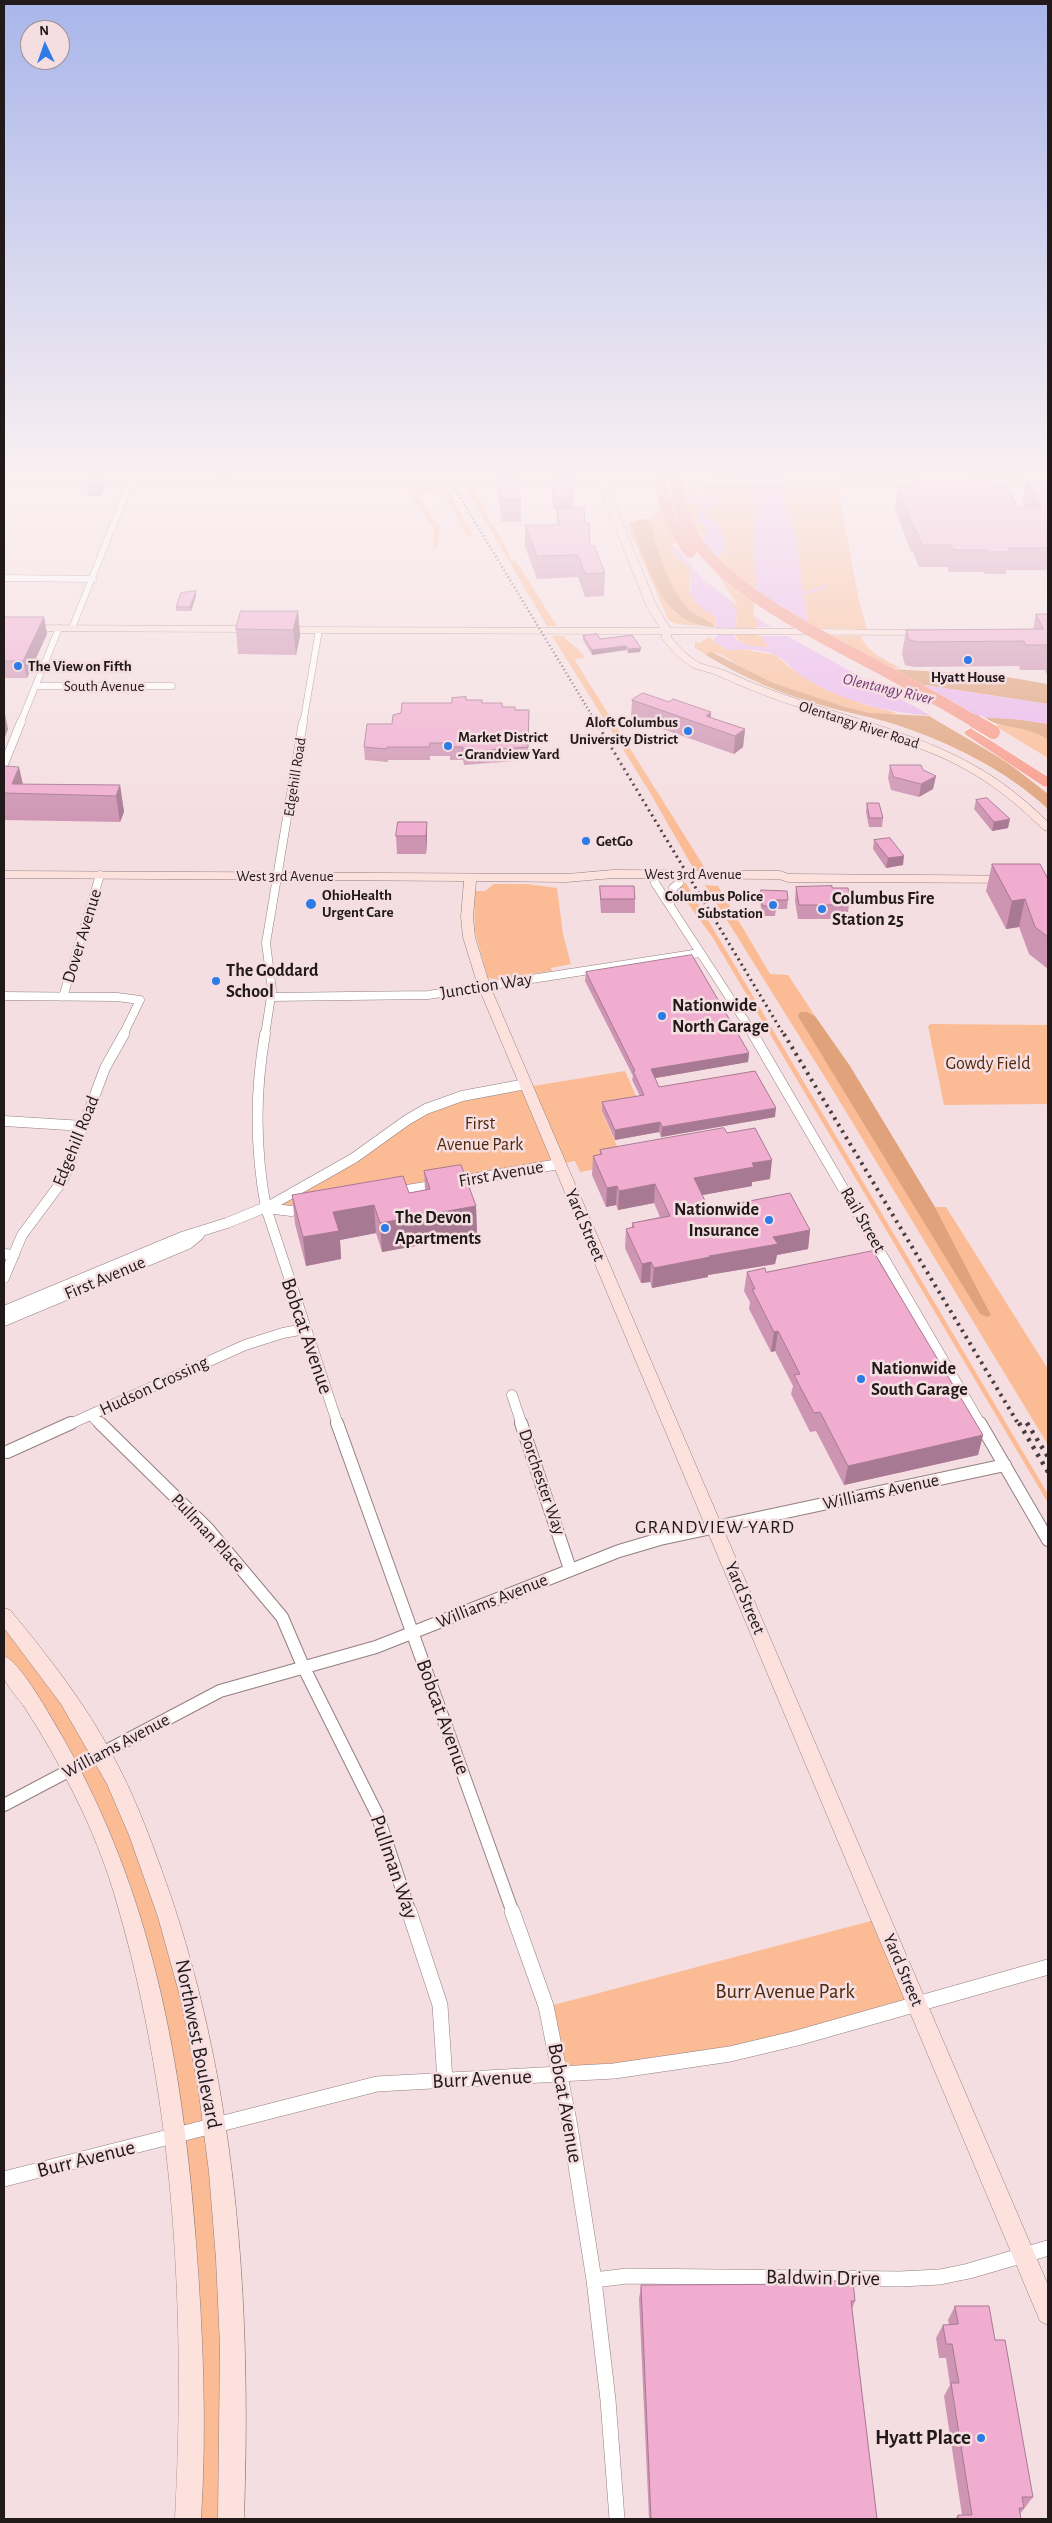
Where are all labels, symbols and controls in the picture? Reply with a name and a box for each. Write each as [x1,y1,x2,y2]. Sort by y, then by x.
north arrow [20,20,70,70]
text: N [39,24,49,38]
marker: Hyatt House [962,654,974,666]
place label: The View on Fifth [28,657,132,675]
marker: The View on Fifth [12,660,24,672]
place label: Hyatt House [931,668,1005,686]
water label: Olentangy River [841,669,935,709]
street label: South Avenue [64,677,144,695]
street label: Olentangy River Road [797,697,921,753]
place label: Aloft Columbus University District [570,713,678,748]
marker: Aloft Columbus University District [682,725,694,737]
place label: Market District - Grandview Yard [458,728,560,763]
street label: Edgehill Road [280,736,310,818]
marker: Market District - Grandview Yard [442,740,454,752]
place label: GetGo [596,832,633,850]
marker: GetGo [580,835,592,847]
street label: West 3rd Avenue [644,865,742,883]
street label: West 3rd Avenue [236,867,334,885]
street label: Dover Avenue [57,886,107,986]
place label: OhioHealth Urgent Care [322,886,393,921]
place label: Columbus Police Substation [665,887,763,922]
place label: Columbus Fire Station 25 [832,888,935,931]
marker: OhioHealth Urgent Care [304,897,318,911]
marker: Columbus Police Substation [767,899,779,911]
marker: Columbus Fire Station 25 [816,903,828,915]
place label: The Goddard School [226,960,319,1002]
street label: Junction Way [439,968,533,1004]
marker: The Goddard School [210,975,222,987]
place label: Nationwide North Garage [672,995,769,1038]
marker: Nationwide North Garage [656,1010,668,1022]
park label: Gowdy Field [945,1053,1031,1075]
street label: Edgehill Road [48,1092,104,1190]
park label: First Avenue Park [437,1113,523,1156]
street label: First Avenue [457,1156,545,1192]
street label: Rail Street [836,1183,890,1257]
street label: Yard Street [560,1185,610,1265]
place label: Nationwide Insurance [674,1199,759,1242]
place label: The Devon Apartments [395,1207,481,1250]
marker: Nationwide Insurance [763,1214,775,1226]
marker: The Devon Apartments [379,1222,391,1234]
street label: First Avenue [61,1251,149,1305]
street label: Bobcat Avenue [275,1275,339,1397]
street label: Hudson Crossing [96,1351,212,1421]
place label: Nationwide South Garage [871,1358,968,1400]
marker: Nationwide South Garage [855,1373,867,1385]
street label: Dorchester Way [514,1426,570,1538]
street label: Williams Avenue [821,1469,941,1515]
street label: Pullman Place [166,1489,250,1577]
district label: GRANDVIEW YARD [633,1516,797,1538]
street label: Yard Street [720,1558,770,1638]
street label: Williams Avenue [433,1569,551,1633]
street label: Bobcat Avenue [410,1656,476,1778]
street label: Williams Avenue [59,1709,173,1783]
street label: Pullman Way [364,1812,424,1922]
street label: Yard Street [878,1930,928,2010]
street label: Northwest Boulevard [169,1957,227,2131]
park label: Burr Avenue Park [715,1979,855,2005]
street label: Bobcat Avenue [542,2041,588,2165]
street label: Burr Avenue [431,2064,533,2094]
street label: Burr Avenue [34,2135,138,2183]
street label: Baldwin Drive [766,2264,880,2292]
place label: Hyatt Place [875,2425,971,2451]
marker: Hyatt Place [975,2432,987,2444]

